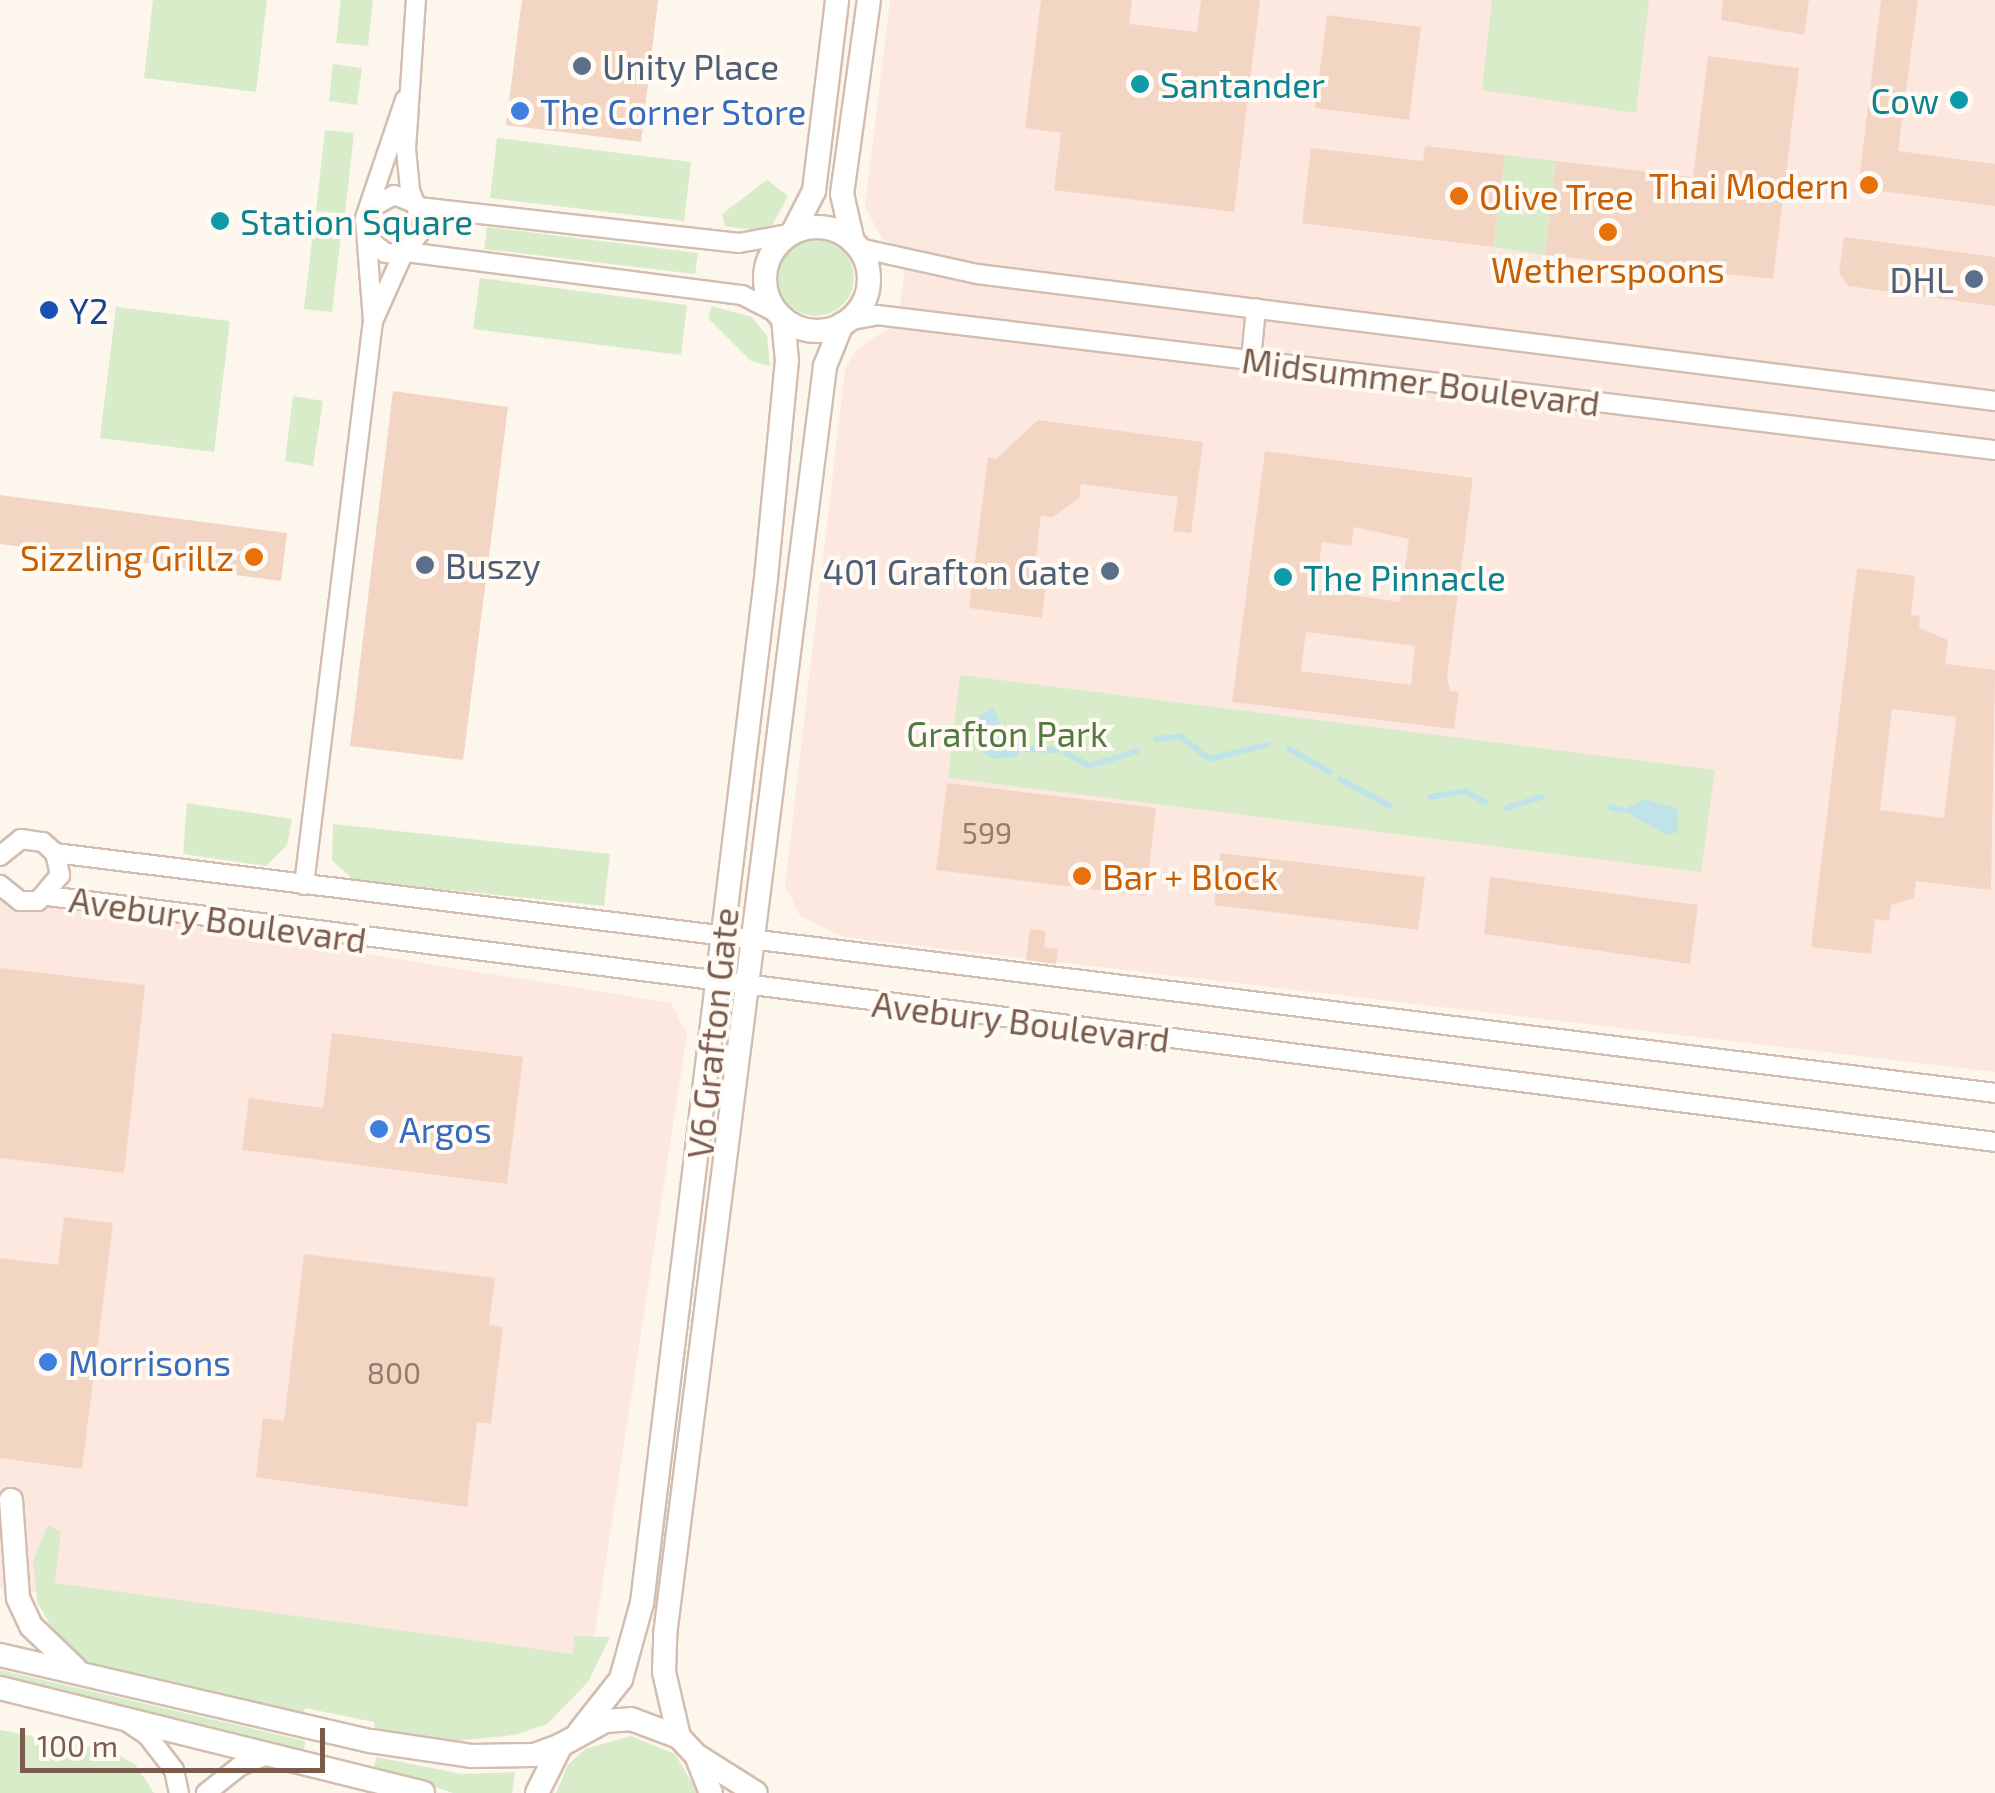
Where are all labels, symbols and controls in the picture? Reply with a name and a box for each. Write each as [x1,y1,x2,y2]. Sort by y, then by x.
place label: Unity Place [602,45,780,87]
marker: Unity Place [571,55,593,77]
place label: Santander [1160,63,1325,105]
marker: Santander [1129,73,1151,95]
place label: Cow [1870,79,1939,121]
marker: Cow [1948,89,1970,111]
place label: The Corner Store [540,90,807,132]
marker: The Corner Store [509,100,531,122]
place label: Thai Modern [1649,164,1849,206]
marker: Thai Modern [1858,174,1880,196]
place label: Olive Tree [1479,175,1635,217]
marker: Olive Tree [1448,185,1470,207]
place label: Station Square [240,200,473,242]
marker: Station Square [209,210,231,232]
marker: Wetherspoons [1597,221,1619,243]
place label: Wetherspoons [1491,248,1725,290]
place label: DHL [1889,258,1954,300]
marker: DHL [1963,268,1985,290]
place label: Y2 [69,289,109,331]
marker: Y2 [38,299,60,321]
street label: Midsummer Boulevard [1239,338,1603,424]
place label: Sizzling Grillz [20,536,234,578]
place label: Buszy [445,544,541,586]
marker: Sizzling Grillz [243,546,265,568]
place label: 401 Grafton Gate [822,550,1090,592]
marker: Buszy [414,554,436,576]
place label: The Pinnacle [1303,556,1506,598]
marker: 401 Grafton Gate [1099,560,1121,582]
marker: The Pinnacle [1272,566,1294,588]
park label: Grafton Park [906,712,1108,754]
house number: 599 [962,814,1012,850]
place label: Bar + Block [1102,855,1279,897]
marker: Bar + Block [1071,865,1093,887]
street label: Avebury Boulevard [66,877,370,961]
street label: V6 Grafton Gate [678,905,746,1161]
street label: Avebury Boulevard [869,982,1173,1060]
place label: Argos [399,1108,492,1150]
marker: Argos [368,1118,390,1140]
place label: Morrisons [68,1341,231,1383]
marker: Morrisons [37,1351,59,1373]
house number: 800 [367,1354,421,1390]
scale bar [25,1708,330,1770]
text: 100 m [37,1727,118,1763]

